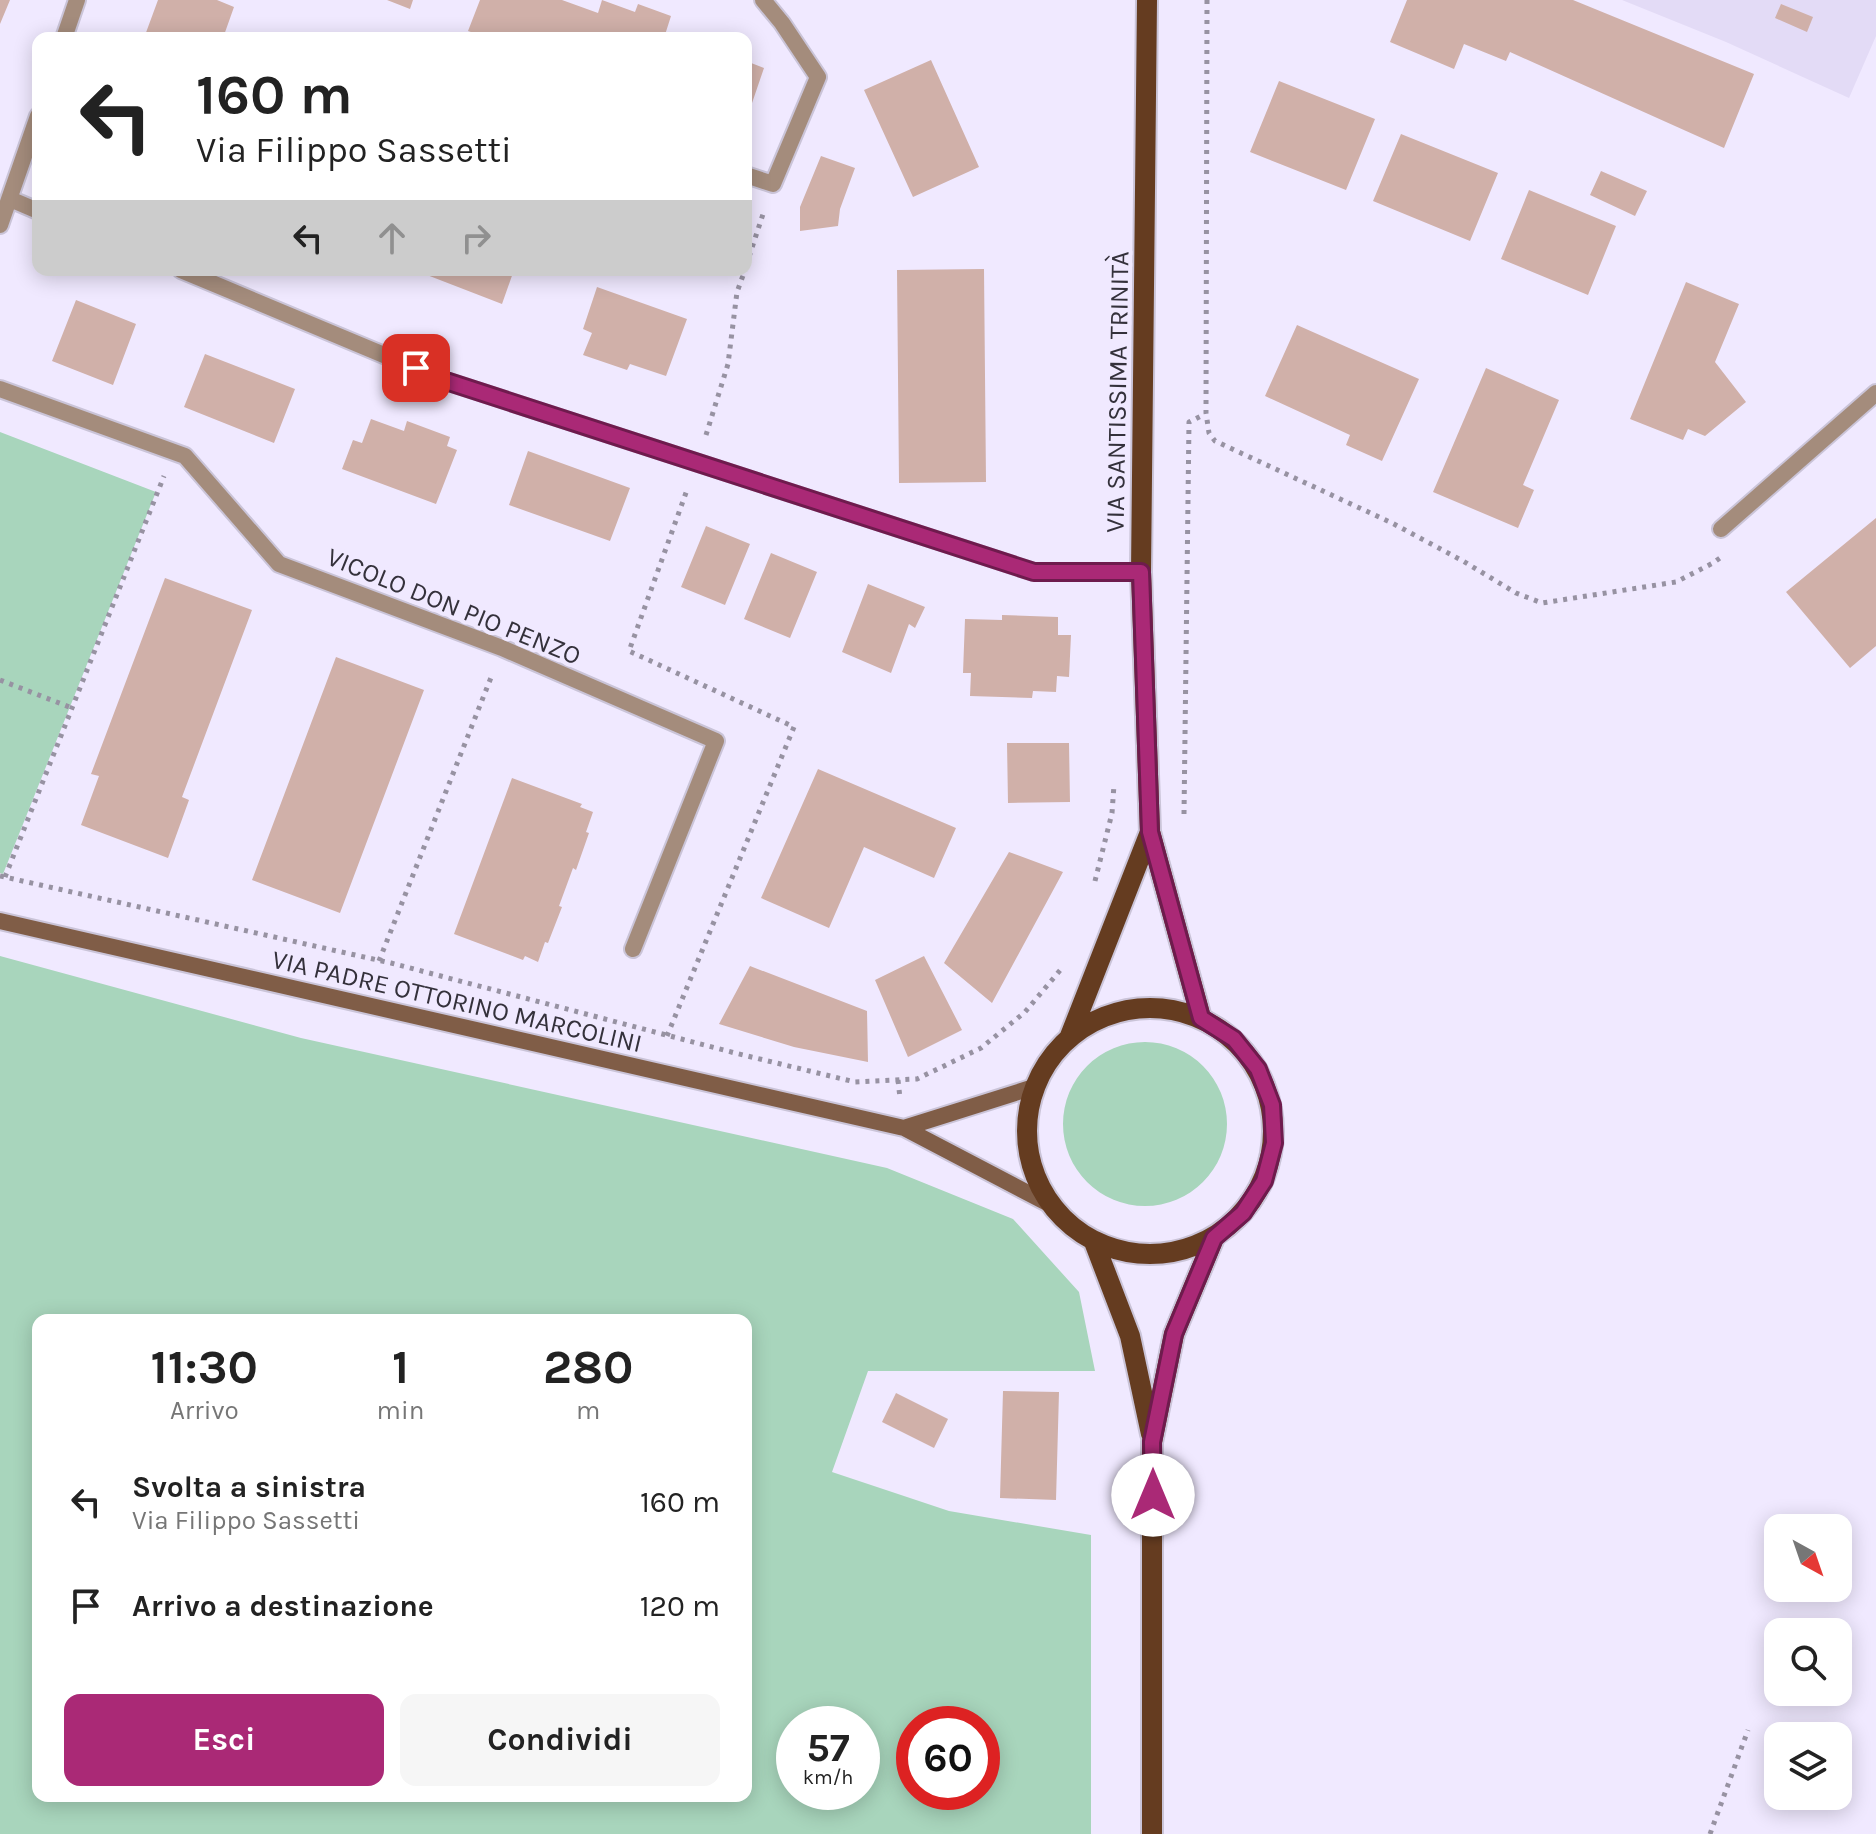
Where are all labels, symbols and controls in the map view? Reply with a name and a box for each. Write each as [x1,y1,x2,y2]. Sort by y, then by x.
text: 160 m [196,62,353,127]
icon: left [64,64,168,168]
text: Via Filippo Sassetti [196,129,512,171]
icon: left [286,216,330,260]
icon: ahead [370,216,414,260]
icon: right [454,216,498,260]
street label: VIA SANTISSIMA TRINITÀ [1099,251,1135,533]
pin [382,334,450,402]
icon: arrive [394,346,438,390]
street label: VICOLO DON PIO PENZO [322,541,585,672]
street label: VIA PADRE OTTORINO MARCOLINI [269,944,645,1059]
text: 11:30 [151,1339,258,1395]
text: 1 [392,1339,409,1395]
text: 280 [543,1339,633,1395]
text: Arrivo [170,1395,239,1426]
text: min [377,1395,424,1426]
text: m [576,1395,600,1426]
position arrow [1111,1453,1195,1537]
text: Svolta a sinistra [132,1469,366,1505]
icon: left [64,1480,108,1524]
text: 160 m [640,1484,720,1520]
text: Via Filippo Sassetti [132,1505,360,1536]
north arrow [1764,1514,1852,1602]
map controls [1764,1514,1852,1810]
icon: arrive [64,1584,108,1628]
text: Arrivo a destinazione [132,1588,434,1624]
text: 120 m [640,1588,720,1624]
button: search [1764,1618,1852,1706]
button: Esci [64,1694,384,1786]
button: Condividi [400,1694,720,1786]
speed limit sign: 60 [896,1706,1000,1810]
button: layers [1764,1722,1852,1810]
text: 57 [806,1724,850,1771]
text: km/h [803,1766,853,1789]

